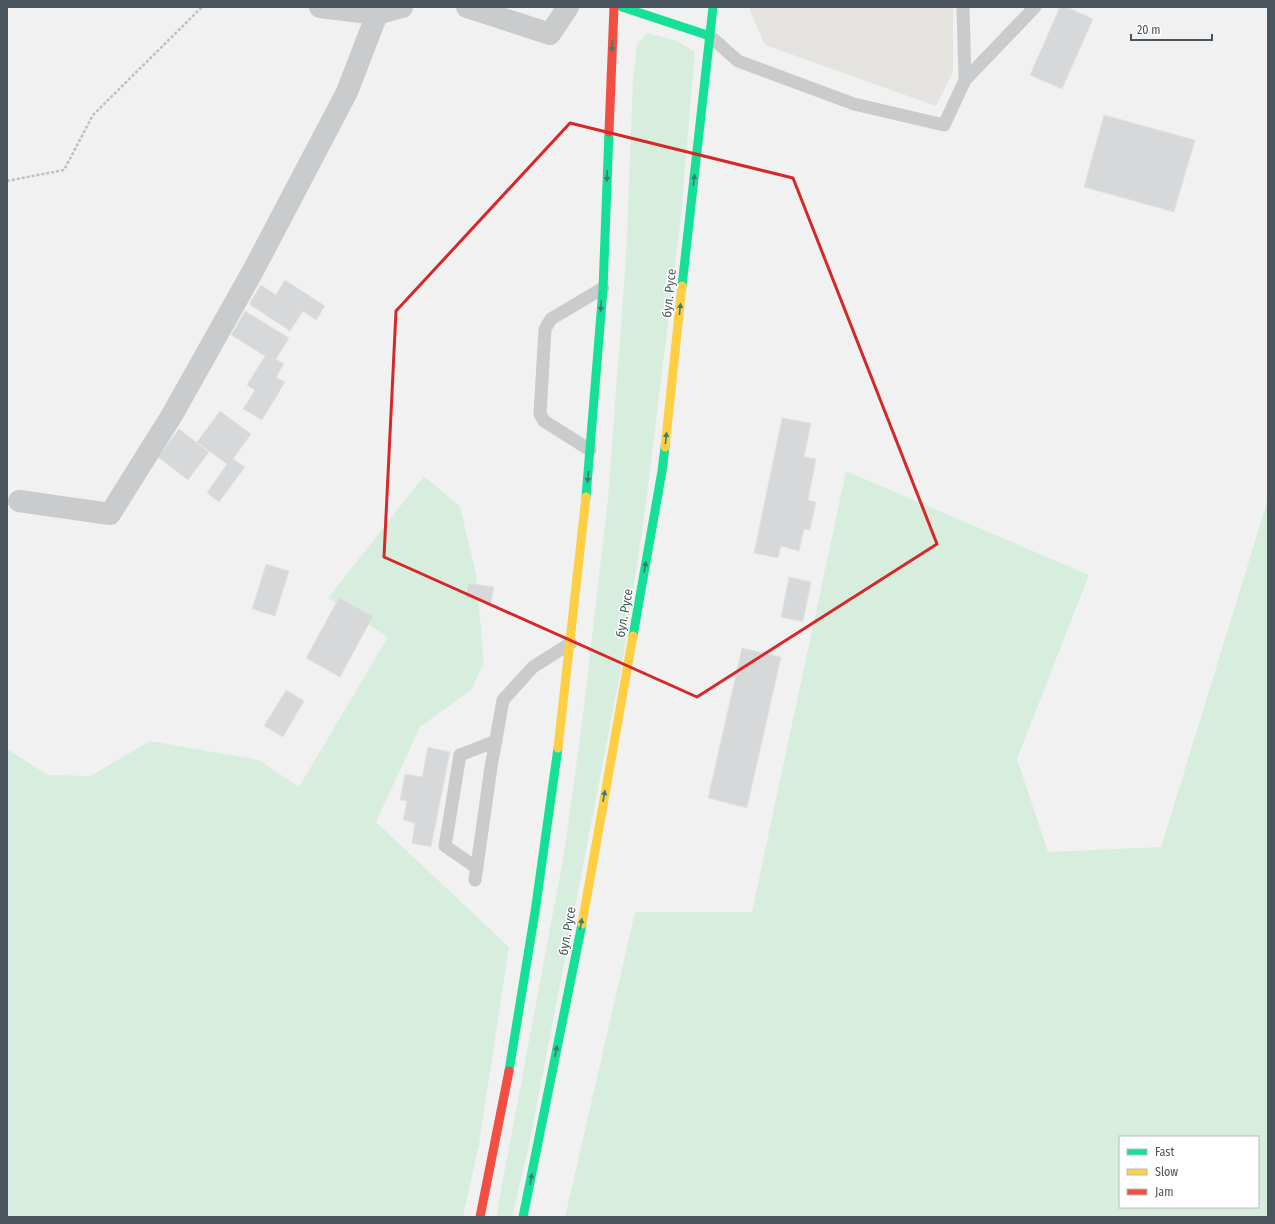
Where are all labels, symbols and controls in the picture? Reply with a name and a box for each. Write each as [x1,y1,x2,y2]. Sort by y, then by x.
scale bar [1131,16,1212,42]
text: 20 m [1137,23,1161,37]
one-way arrow [609,40,616,52]
one-way arrow [604,170,610,183]
one-way arrow [691,174,698,186]
street label: бул. Русе [659,268,679,318]
one-way arrow [598,300,605,312]
one-way arrow [677,303,683,315]
one-way arrow [663,432,669,445]
one-way arrow [584,471,591,483]
one-way arrow [643,561,649,573]
street label: бул. Русе [612,588,636,638]
one-way arrow [602,790,608,802]
street label: бул. Русе [555,906,579,956]
one-way arrow [579,918,585,930]
one-way arrow [554,1045,560,1058]
legend [1119,1136,1259,1208]
text: Fast [1155,1145,1174,1159]
text: Slow [1155,1165,1178,1179]
one-way arrow [528,1173,534,1185]
text: Jam [1155,1185,1173,1199]

